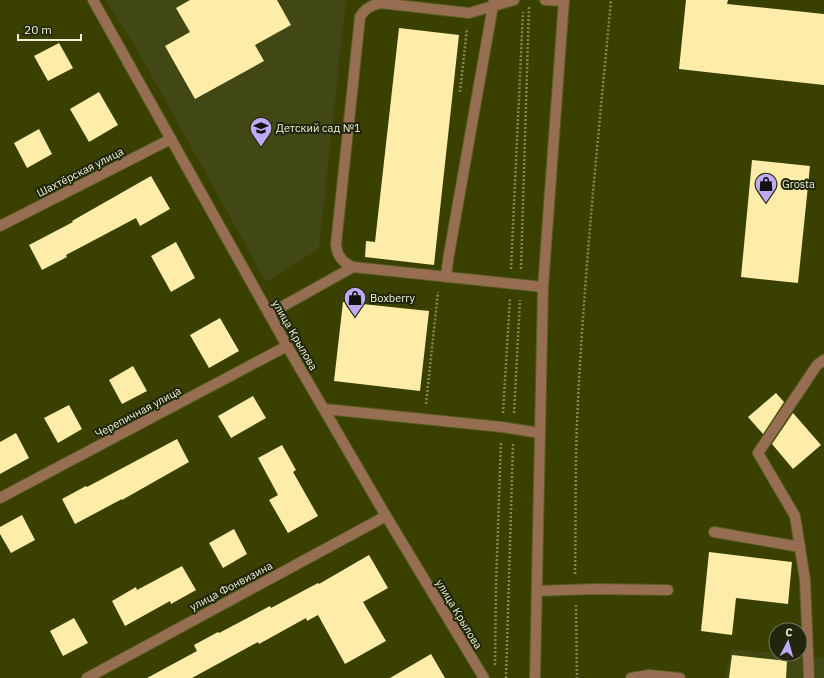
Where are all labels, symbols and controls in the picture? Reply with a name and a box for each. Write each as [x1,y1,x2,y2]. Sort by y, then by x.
scale bar [18,16,81,42]
text: 20 m [24,22,52,37]
school or university icon: Детский сад №1 [248,115,274,148]
place label: Детский сад №1 [276,121,361,135]
street label: Шахтёрская улица [34,144,126,200]
shop icon: Grosta [753,171,779,204]
place label: Grosta [782,177,815,191]
shop icon: Boxberry [342,285,368,318]
place label: Boxberry [370,291,415,305]
street label: улица Крылова [269,297,321,373]
street label: Черепичная улица [93,383,184,441]
street label: улица Фонвизина [187,558,275,614]
street label: улица Крылова [433,577,485,652]
north arrow [768,622,808,662]
text: С [785,625,793,639]

